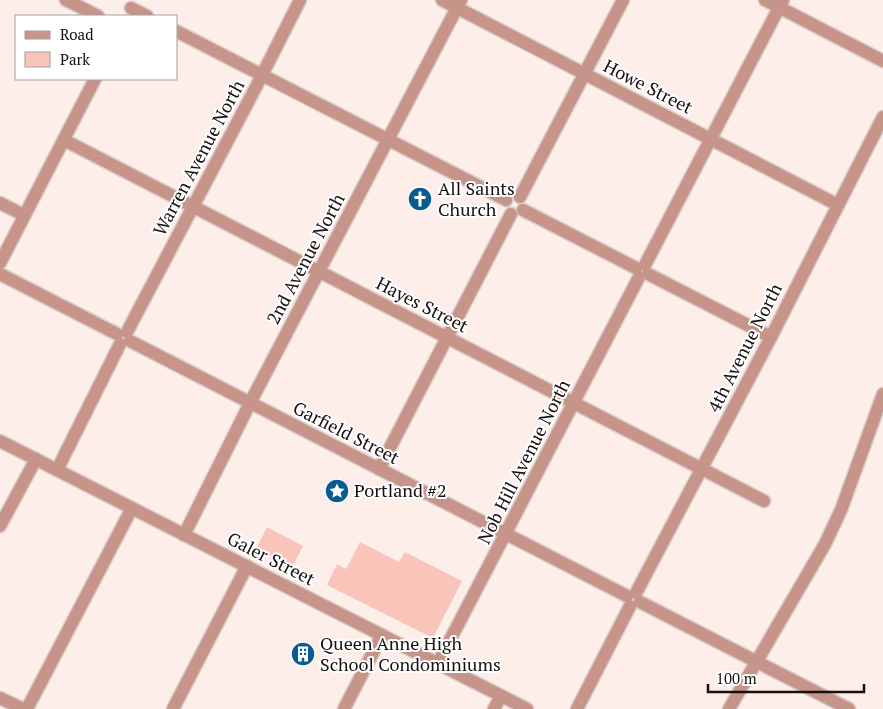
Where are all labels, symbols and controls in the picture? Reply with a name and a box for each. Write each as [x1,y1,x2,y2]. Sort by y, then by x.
legend [15,15,178,80]
text: Road [60,24,93,44]
text: Park [60,49,90,69]
street label: Howe Street [600,53,697,119]
street label: Warren Avenue North [147,75,250,240]
place label: All Saints Church [438,176,515,221]
church icon: All Saints Church [407,186,433,212]
street label: 2nd Avenue North [261,189,350,328]
street label: Hayes Street [372,271,473,338]
street label: 4th Avenue North [701,279,787,416]
street label: Nob Hill Avenue North [471,375,575,548]
street label: Garfield Street [289,395,404,469]
place icon: Portland #2 [324,478,350,504]
place label: Portland #2 [354,478,446,502]
street label: Galer Street [224,526,320,591]
place label: Queen Anne High School Condominiums [320,631,501,676]
building icon: Queen Anne High School Condominiums [290,641,316,667]
scale bar [708,662,864,694]
text: 100 m [716,668,757,688]

